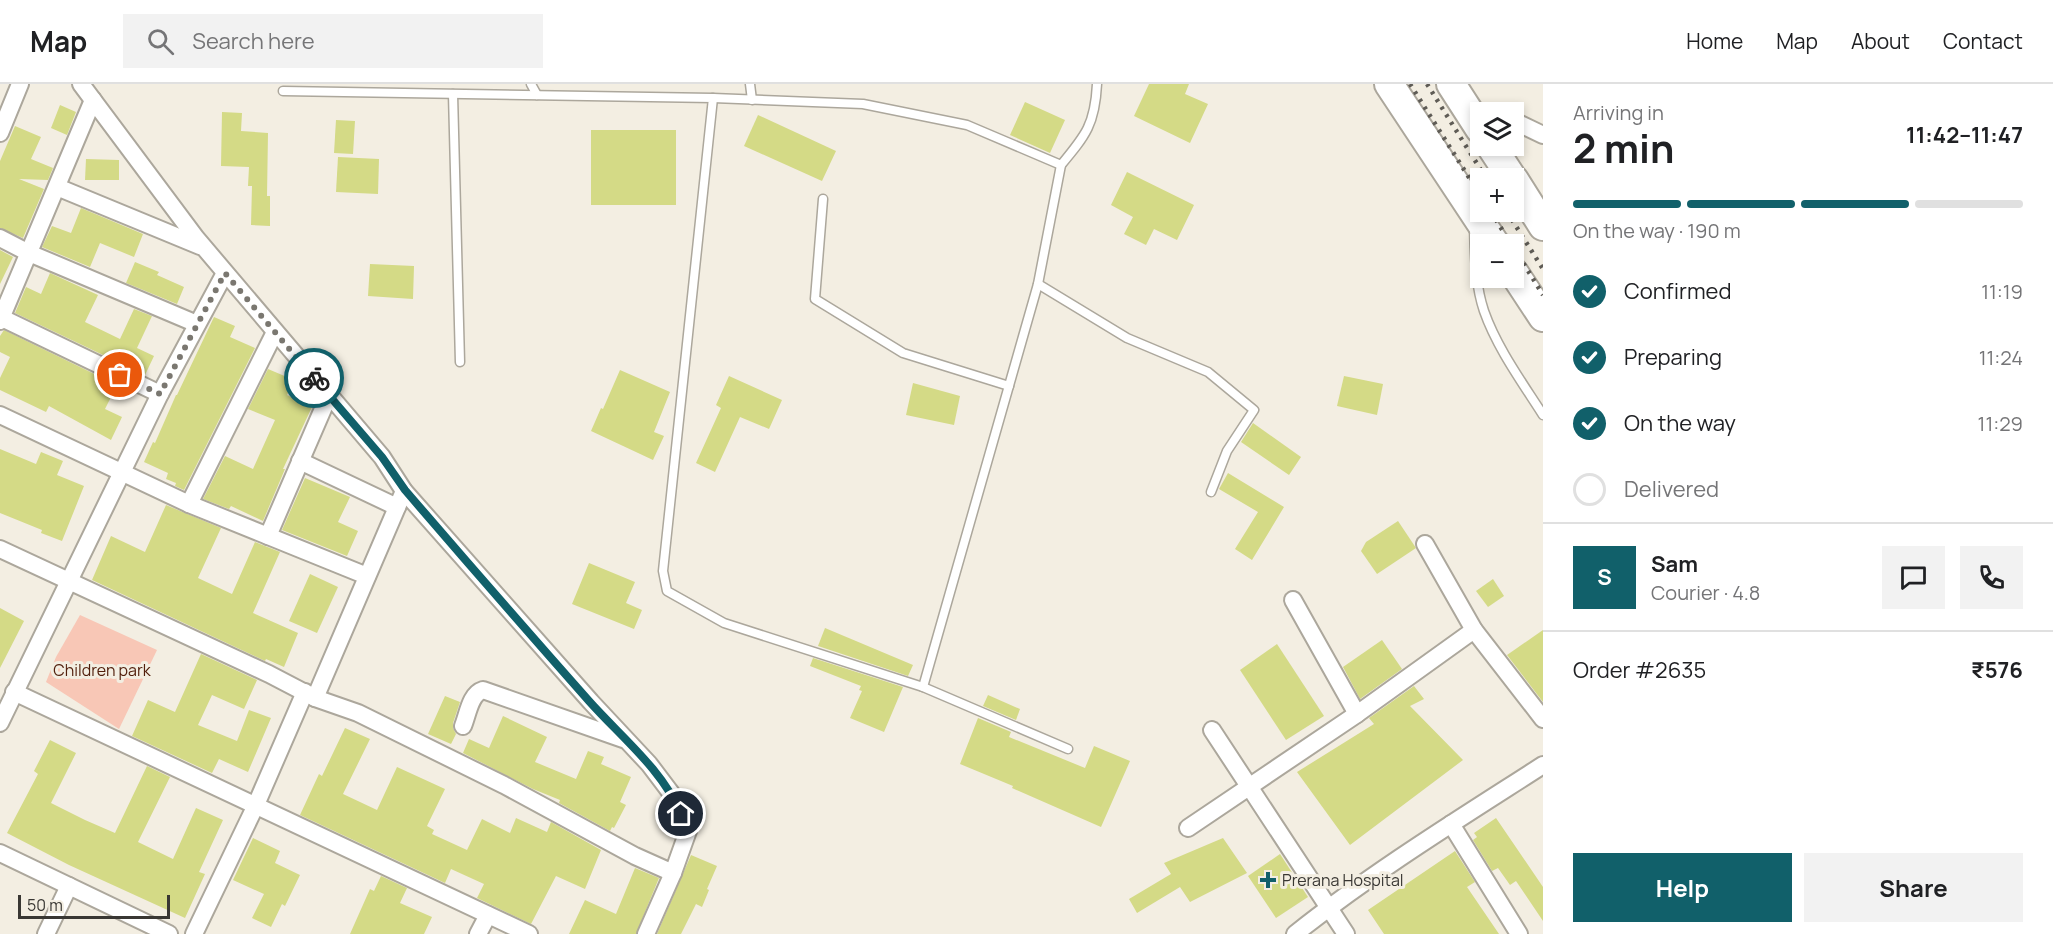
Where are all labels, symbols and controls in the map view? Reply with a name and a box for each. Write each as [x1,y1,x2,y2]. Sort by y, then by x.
search box [123,14,543,68]
text: Map [30,22,87,60]
icon: search [144,25,177,58]
text: Search here [192,26,315,56]
text: Home [1686,27,1743,55]
text: Map [1776,27,1818,55]
text: About [1851,27,1910,55]
text: Contact [1943,27,2023,55]
text: Arriving in [1573,99,1664,126]
map controls [1470,102,1524,288]
button: layers [1470,102,1524,156]
text: 11:42–11:47 [1906,120,2023,150]
text: 2 min [1573,121,1674,175]
button: + [1470,168,1524,222]
text: On the way · 190 m [1573,217,1741,244]
button: − [1470,234,1524,288]
icon: check [1573,275,1606,308]
text: Confirmed [1624,276,1732,306]
text: 11:19 [1981,278,2023,305]
icon: check [1573,341,1606,374]
text: Preparing [1624,342,1722,372]
text: 11:24 [1979,344,2023,371]
courier [284,348,344,408]
pin [94,349,145,400]
icon: bag [103,358,136,391]
icon: bike [298,362,331,395]
icon: check [1573,407,1606,440]
text: On the way [1624,408,1736,438]
text: 11:29 [1978,410,2023,437]
text: Delivered [1624,474,1719,504]
button: chat [1882,546,1945,609]
button: phone [1960,546,2023,609]
text: Sam [1651,549,1698,579]
text: S [1597,562,1612,592]
text: Courier · 4.8 [1651,579,1760,606]
text: Order #2635 [1573,655,1706,685]
text: ₹576 [1971,655,2023,685]
park label: Children park [53,659,152,681]
pin [655,788,706,839]
icon: home [664,797,697,830]
button: Help [1573,853,1792,922]
button: Share [1804,853,2023,922]
place label: Prerana Hospital [1282,869,1404,891]
marker: Prerana Hospital [1259,871,1277,889]
scale bar [18,892,170,920]
text: 50 m [27,894,63,916]

